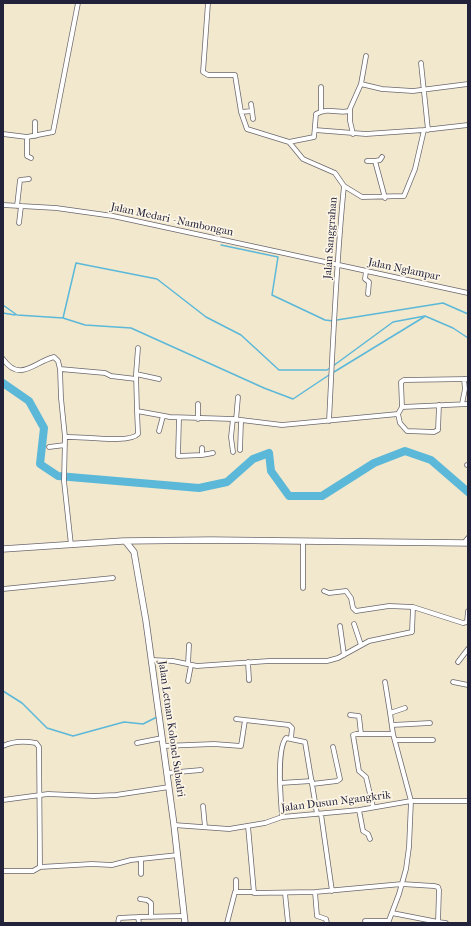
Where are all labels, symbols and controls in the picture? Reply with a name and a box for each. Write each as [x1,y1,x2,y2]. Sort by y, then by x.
street label: Jalan Sanggrahan [322,197,340,279]
street label: Jalan Medari - Nambongan [109,201,235,239]
street label: Jalan Nglampar [367,256,441,284]
street label: Jalan Letnan Kolonel Subadri [155,660,187,798]
street label: Jalan Dusun Ngangkrik [281,789,391,815]

